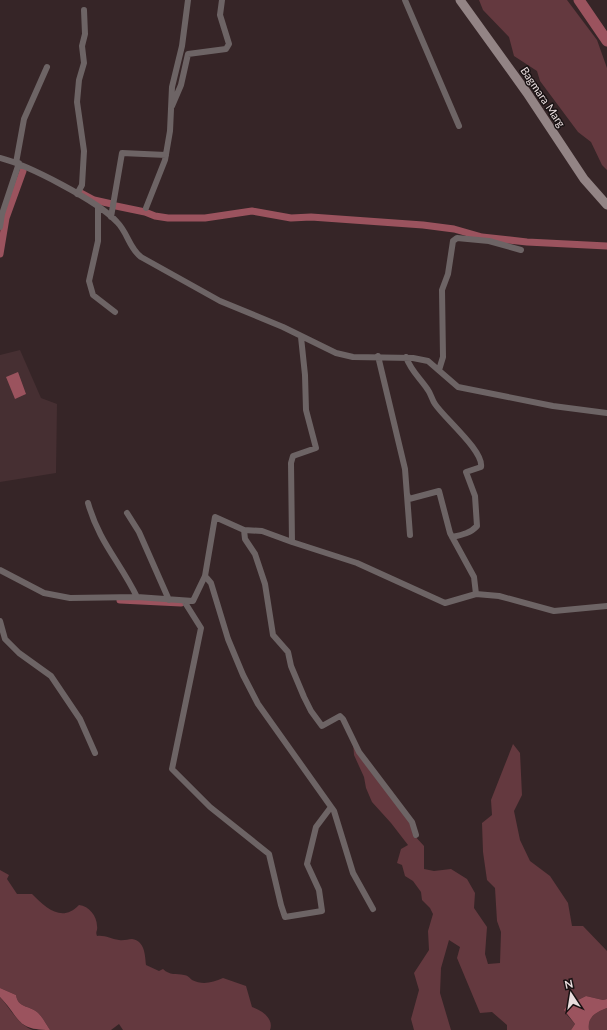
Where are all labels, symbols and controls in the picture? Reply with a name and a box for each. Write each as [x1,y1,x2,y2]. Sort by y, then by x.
street label: Bagmara Marg [518,64,569,130]
north arrow [551,974,591,1014]
text: N [563,976,574,991]

